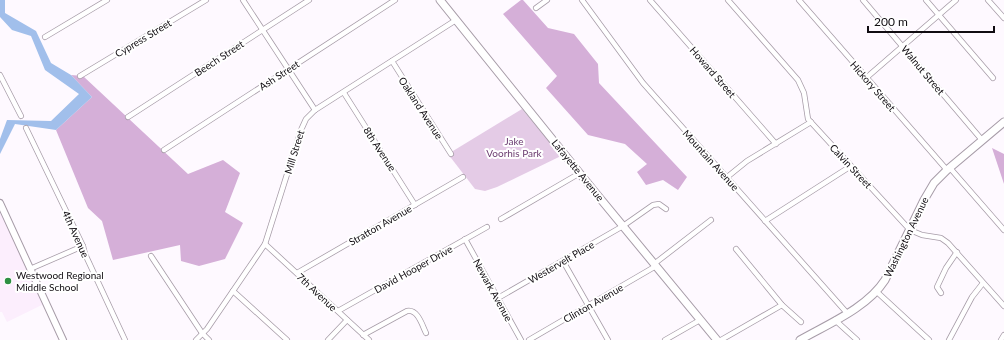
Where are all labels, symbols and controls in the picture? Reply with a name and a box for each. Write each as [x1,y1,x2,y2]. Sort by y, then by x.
scale bar [868,8,994,34]
text: 200 m [874,14,908,29]
street label: Cypress Street [113,16,174,60]
street label: Beech Street [192,37,246,78]
street label: Walnut Street [899,43,947,97]
street label: Howard Street [688,44,739,100]
street label: Ash Street [257,57,302,92]
street label: Hickory Street [848,58,898,114]
street label: Oakland Avenue [396,75,446,141]
street label: 8th Avenue [361,125,399,173]
street label: Mountain Avenue [681,127,741,193]
street label: Mill Street [282,128,306,175]
park label: Jake Voorhis Park [486,135,543,159]
street label: Lafayette Avenue [549,137,607,203]
street label: Calvin Street [827,141,875,191]
street label: Washington Avenue [881,195,931,279]
street label: Stratton Avenue [346,202,414,248]
street label: 4th Avenue [60,209,92,259]
street label: Westervelt Place [526,238,596,286]
street label: David Hooper Drive [372,243,454,295]
street label: Newark Avenue [471,257,515,323]
place label: Westwood Regional Middle School [16,269,104,293]
street label: 7th Avenue [295,270,339,314]
marker: Westwood Regional Middle School [3,276,13,286]
street label: Clinton Avenue [561,281,625,325]

